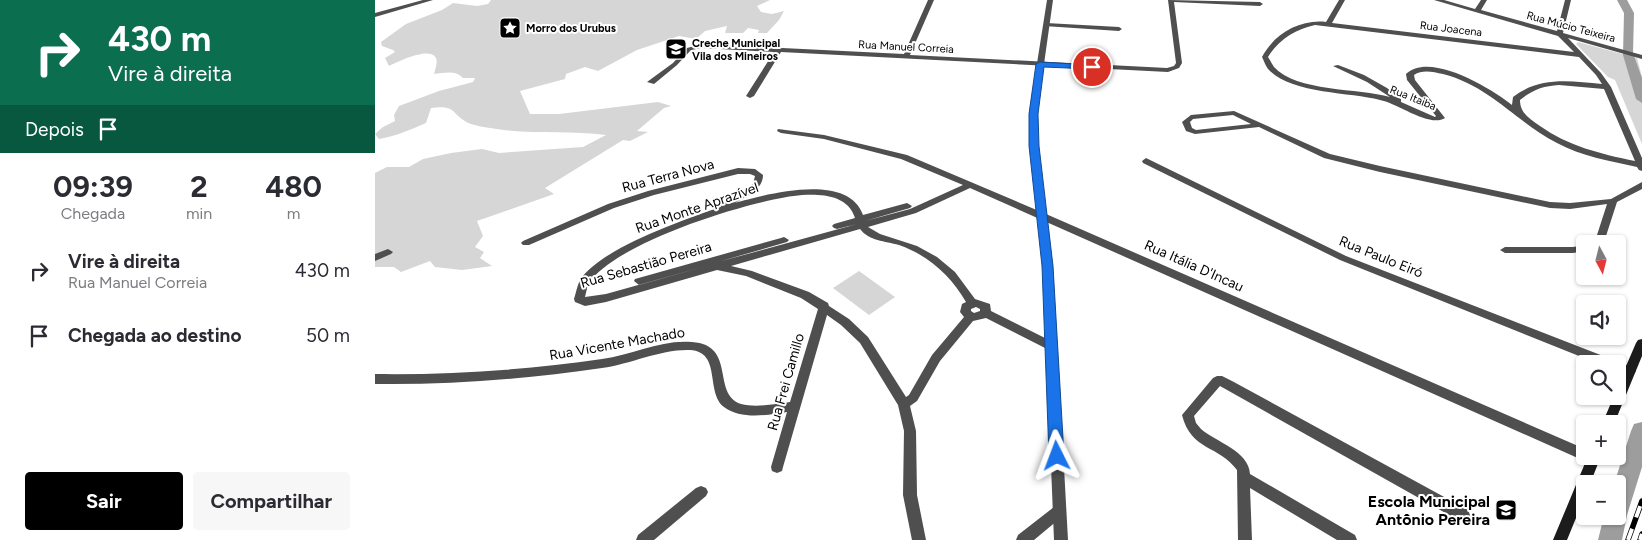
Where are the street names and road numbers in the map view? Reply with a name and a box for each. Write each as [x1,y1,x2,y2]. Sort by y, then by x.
street label: Rua Múcio Teixeira [1525,9,1617,45]
street label: Rua Joacena [1419,19,1483,39]
street label: Rua Manuel Correia [858,38,954,56]
street label: Rua Itaiba [1388,83,1438,113]
street label: Rua Terra Nova [620,156,716,196]
street label: Rua Monte Aprazível [633,179,761,237]
street label: Rua Paulo Eiró [1336,232,1426,282]
street label: Rua Itália D'Incau [1142,237,1246,295]
street label: Rua Sebastião Pereira [578,238,714,292]
street label: Rua Vicente Machado [548,324,686,364]
street label: Rua Frei Camillo [764,331,808,433]

